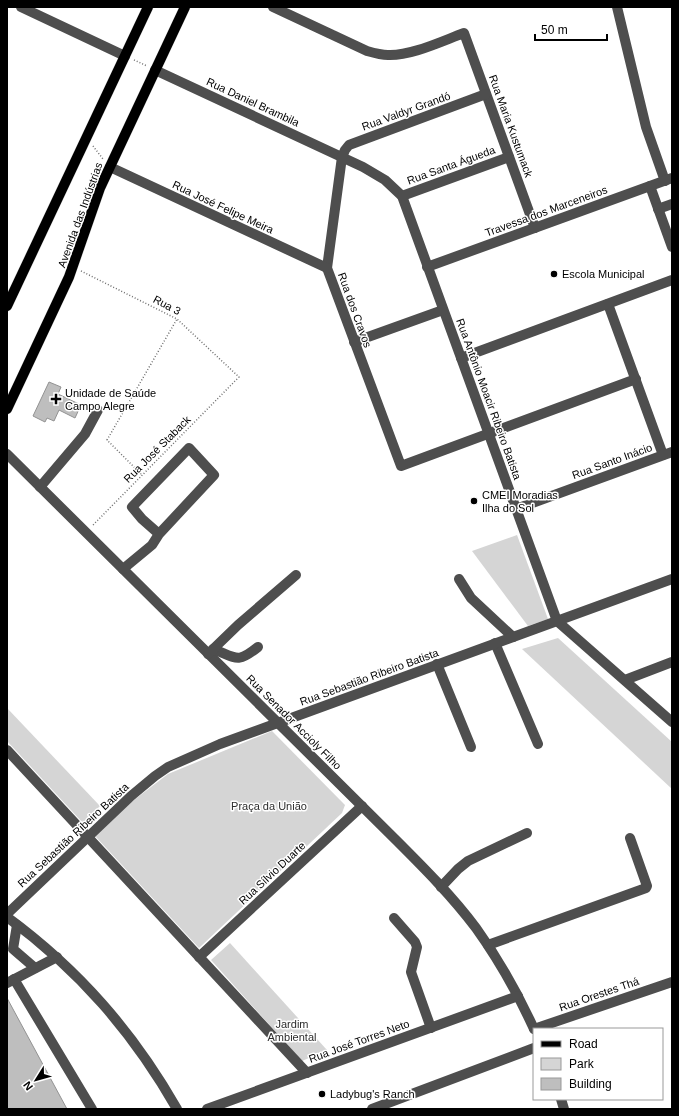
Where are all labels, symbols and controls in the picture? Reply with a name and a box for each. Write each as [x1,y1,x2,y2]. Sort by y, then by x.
scale bar [535,16,607,42]
text: 50 m [541,23,568,37]
street label: Rua Maria Kustumack [487,73,535,179]
street label: Rua Daniel Brambila [205,75,302,129]
street label: Rua Valdyr Grandó [360,89,452,133]
street label: Rua Santa Águeda [405,143,498,187]
street label: Avenida das Indústrias [55,160,105,269]
street label: Rua José Felipe Meira [171,178,276,236]
street label: Travessa dos Marceneiros [483,183,609,239]
place label: Escola Municipal [562,268,645,280]
marker: Escola Municipal [549,269,559,279]
street label: Rua dos Cravos [336,271,374,350]
street label: Rua 3 [151,293,183,317]
street label: Rua Antônio Moacir Ribeiro Batista [454,317,524,482]
place label: Unidade de Saúde Campo Alegre [65,387,156,412]
marker: Unidade de Saúde Campo Alegre [50,393,62,405]
street label: Rua José Staback [121,413,193,485]
street label: Rua Santo Inácio [570,441,654,481]
place label: CMEI Moradias Ilha do Sol [482,489,558,514]
marker: CMEI Moradias Ilha do Sol [469,496,479,506]
street label: Rua Sebastião Ribeiro Batista [298,646,441,708]
street label: Rua Senador Accioly Filho [244,672,344,772]
street label: Rua Sebastião Ribeiro Batista [15,780,131,889]
park label: Praça da União [231,800,307,812]
street label: Rua Sílvio Duarte [236,839,308,907]
street label: Rua Orestes Thá [558,974,641,1013]
street label: Rua José Torres Neto [307,1017,411,1065]
park label: Jardim Ambiental [268,1018,316,1043]
legend [533,1028,663,1100]
text: Road [569,1037,598,1051]
text: Park [569,1057,595,1071]
north arrow [16,1060,56,1100]
text: Building [569,1077,612,1091]
text: N [21,1079,35,1093]
place label: Ladybug's Ranch [330,1088,415,1100]
marker: Ladybug's Ranch [317,1089,327,1099]

